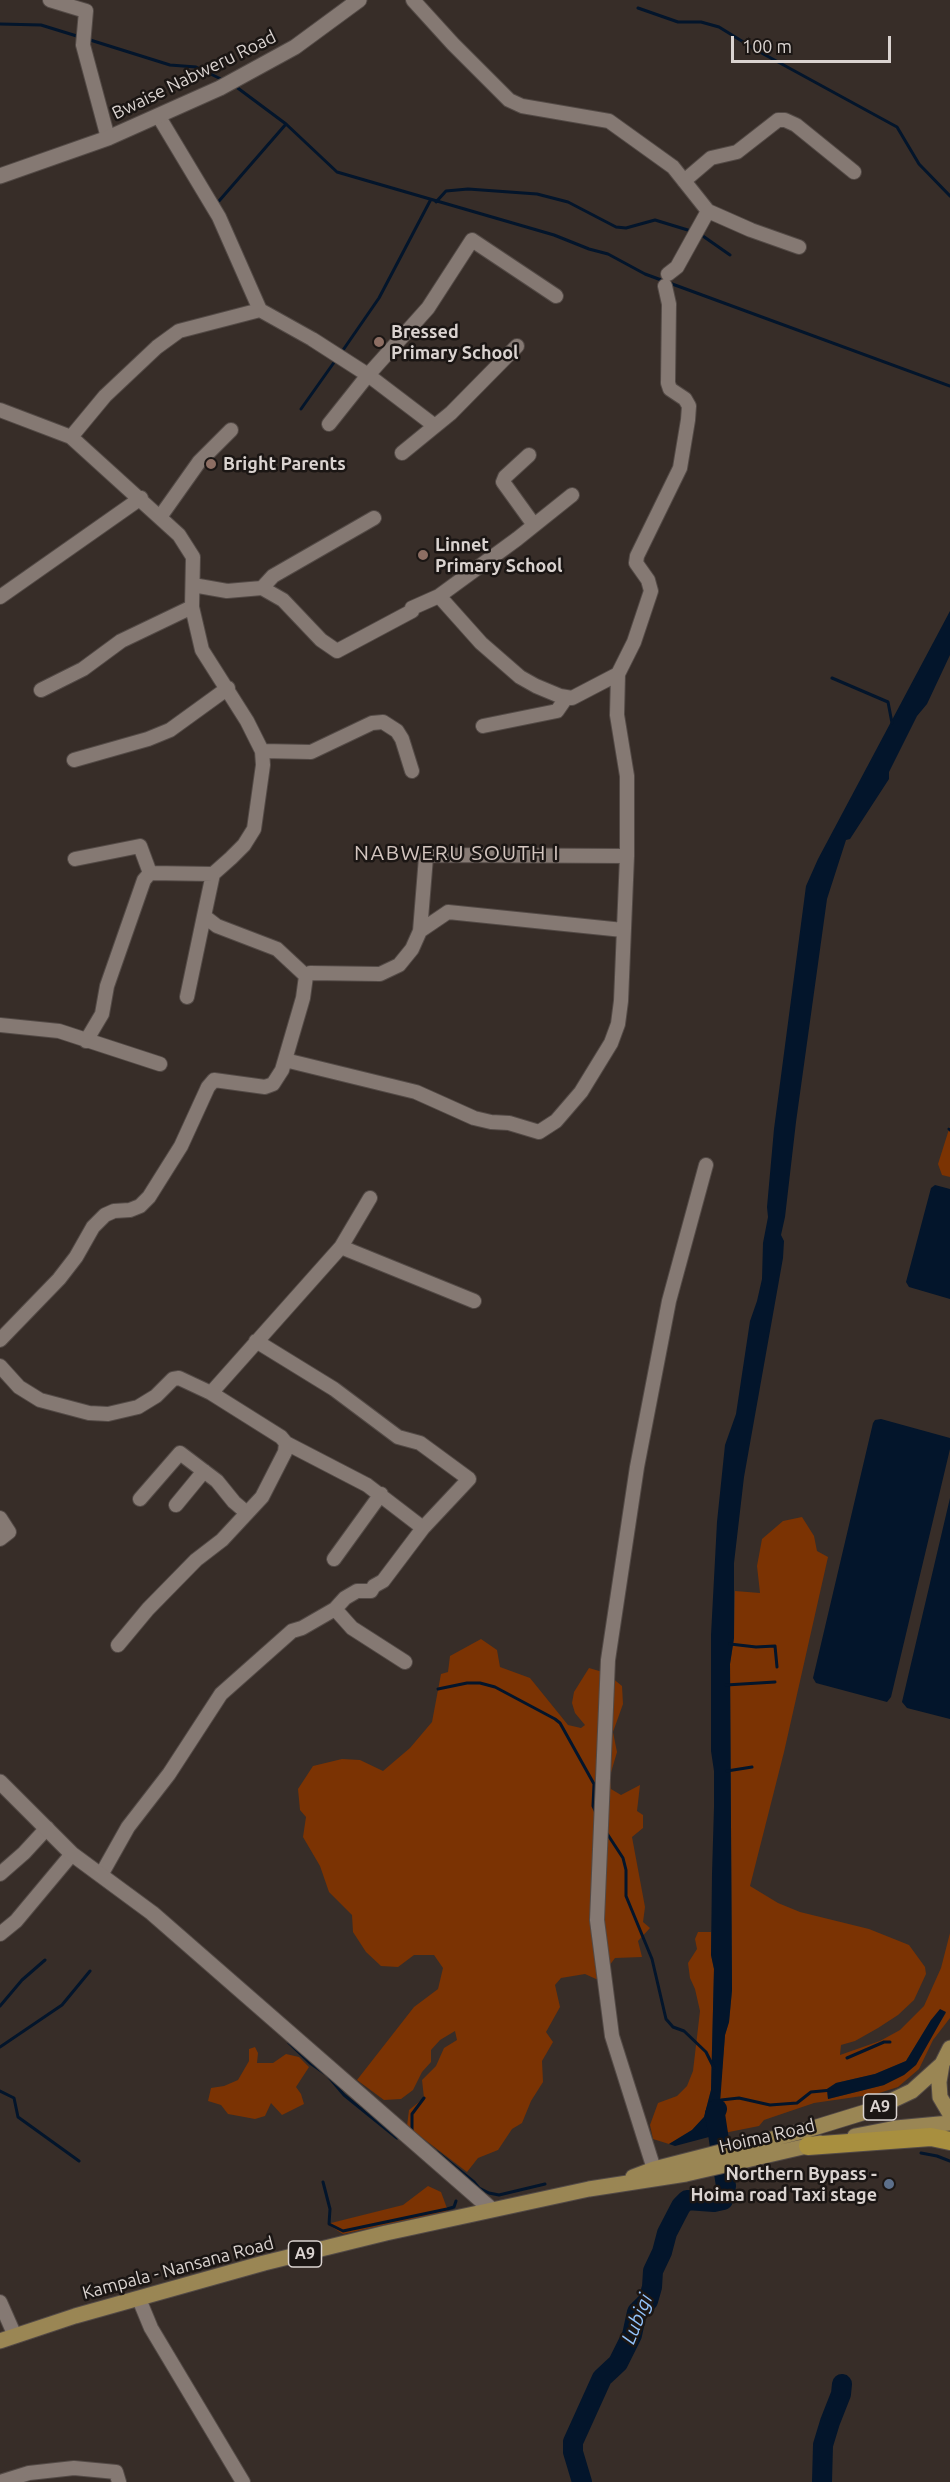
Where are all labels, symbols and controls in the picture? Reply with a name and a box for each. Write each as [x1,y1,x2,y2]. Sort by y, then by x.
scale bar [734,24,894,62]
street label: Bwaise Nabweru Road [108,26,280,124]
text: 100 m [742,36,792,56]
place label: Bressed Primary School [391,321,519,364]
marker: Bressed Primary School [372,335,386,349]
place label: Bright Parents [223,453,346,475]
marker: Bright Parents [204,457,218,471]
place label: Linnet Primary School [435,534,563,576]
marker: Linnet Primary School [416,548,430,562]
district label: NABWERU SOUTH I [354,840,560,866]
road number: A9 [864,2094,896,2120]
street label: Hoima Road [717,2114,817,2158]
place label: Northern Bypass - Hoima road Taxi stage [691,2163,877,2206]
marker: Northern Bypass - Hoima road Taxi stage [882,2177,896,2191]
street label: Kampala - Nansana Road [80,2232,276,2304]
road number: A9 [288,2241,322,2267]
water label: Lubigi [616,2290,658,2348]

